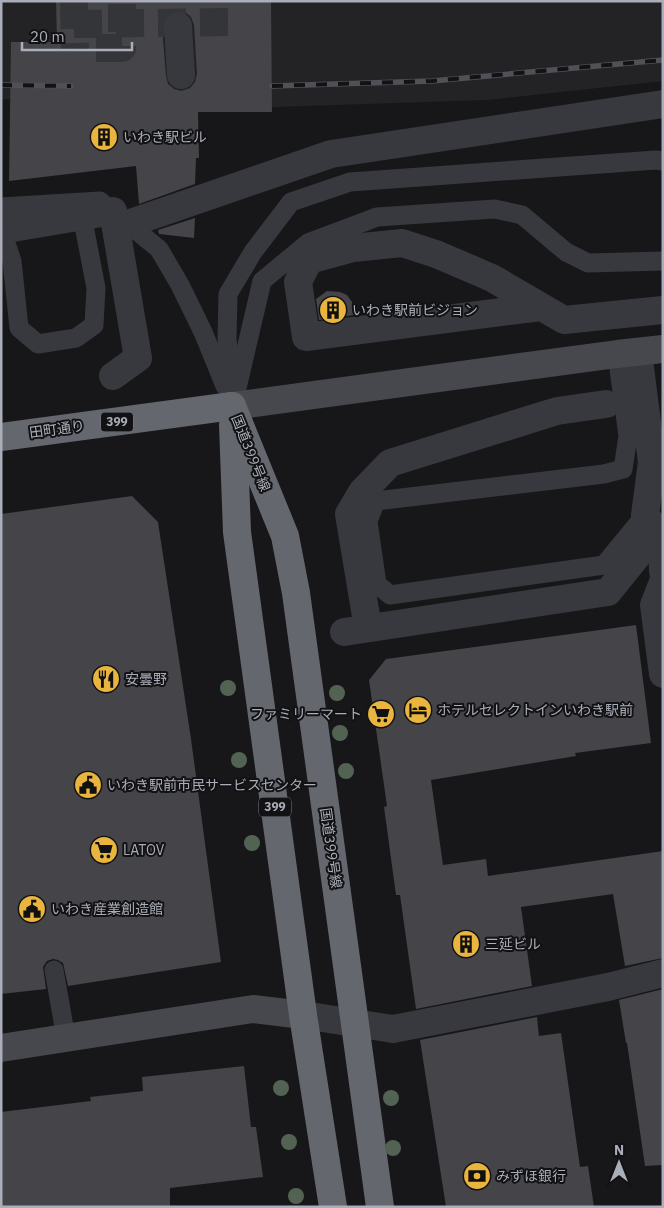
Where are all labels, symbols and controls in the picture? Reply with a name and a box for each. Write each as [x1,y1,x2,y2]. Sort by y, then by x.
scale bar [22,20,132,52]
text: 20 m [30,27,65,46]
building icon: いわき駅ビル [89,122,119,152]
place label: いわき駅ビル [123,128,207,146]
building icon: いわき駅前ビジョン [318,295,348,325]
place label: いわき駅前ビジョン [352,301,478,319]
road number: 399 [101,412,133,432]
street label: 国道399号線 [227,412,275,494]
street label: 田町通り [28,416,86,442]
restaurant icon: 安曇野 [91,664,121,694]
place label: 安曇野 [125,670,167,688]
hotel icon: ホテルセレクトインいわき駅前 [403,695,433,725]
supermarket icon: ファミリーマート [366,699,396,729]
place label: ホテルセレクトインいわき駅前 [437,701,633,719]
place label: ファミリーマート [250,705,362,723]
public building icon: いわき駅前市民サービスセンター [73,770,103,800]
place label: いわき駅前市民サービスセンター [107,776,317,794]
road number: 399 [259,798,291,816]
street label: 国道399号線 [316,807,346,889]
supermarket icon: LATOV [89,835,119,865]
place label: LATOV [123,841,165,859]
public building icon: いわき産業創造館 [17,894,47,924]
place label: いわき産業創造館 [51,900,163,918]
building icon: 三延ビル [451,929,481,959]
place label: 三延ビル [485,935,541,953]
north arrow [594,1138,644,1188]
text: N [614,1141,624,1159]
bank icon: みずほ銀行 [462,1161,492,1191]
place label: みずほ銀行 [496,1167,566,1185]

